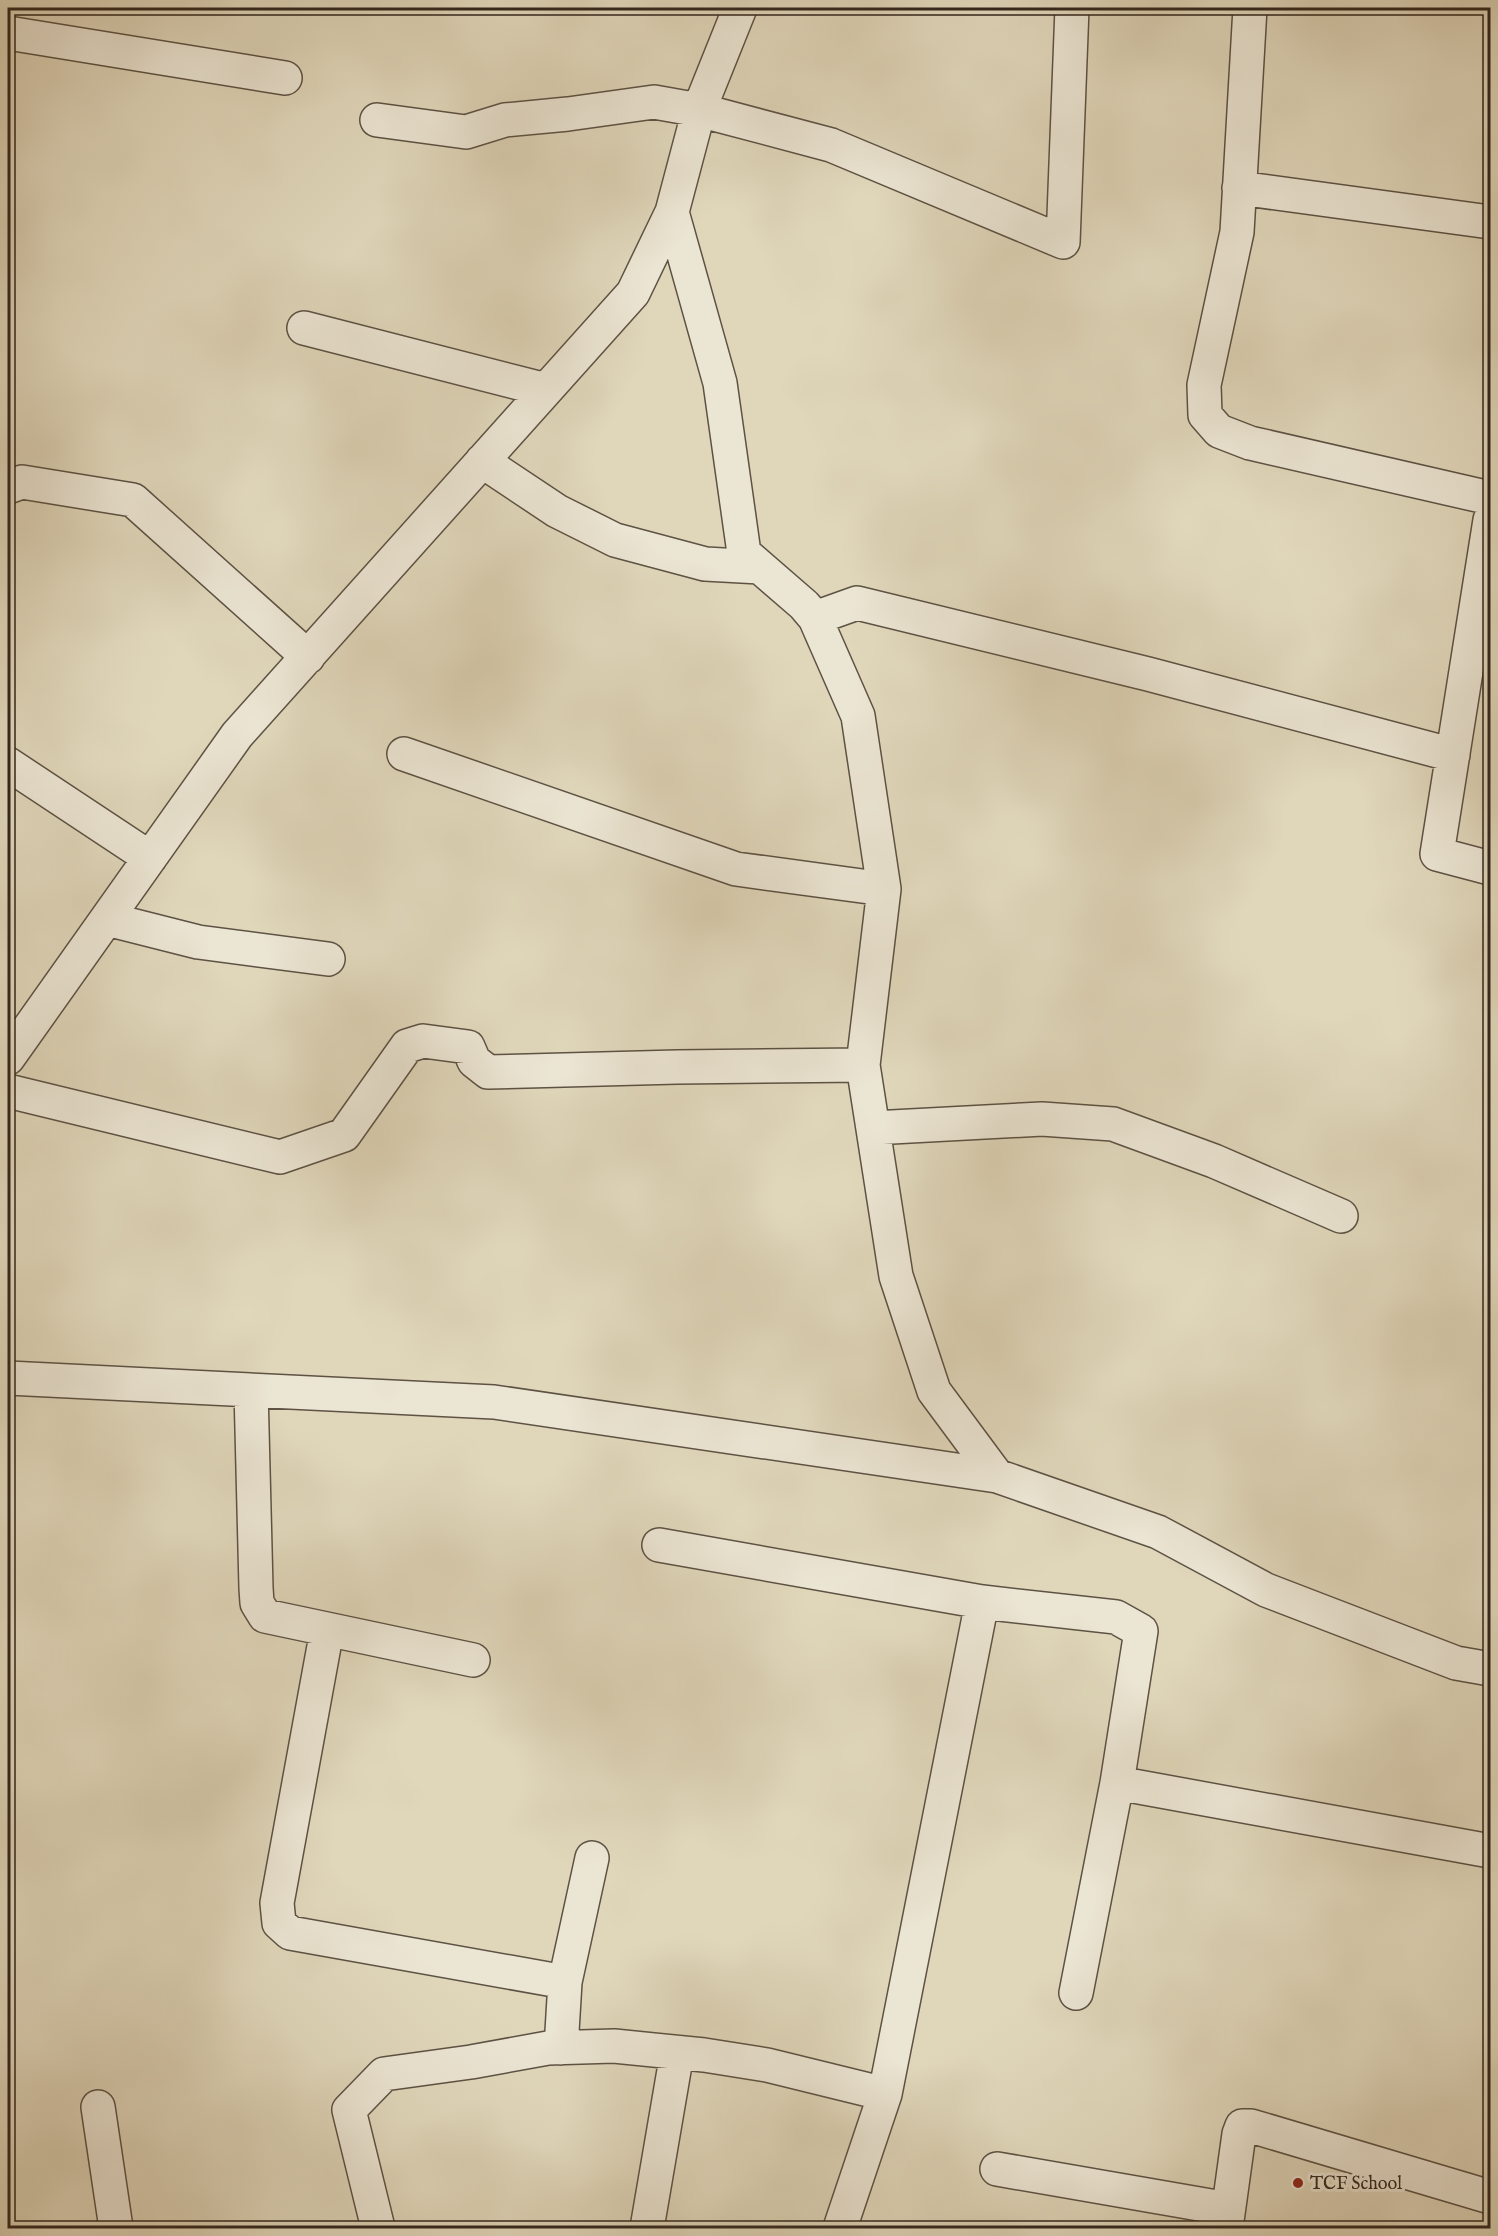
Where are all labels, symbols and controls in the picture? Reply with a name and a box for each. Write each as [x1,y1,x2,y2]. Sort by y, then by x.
place label: TCF School [1310,2173,1402,2196]
marker: TCF School [1291,2176,1305,2190]

